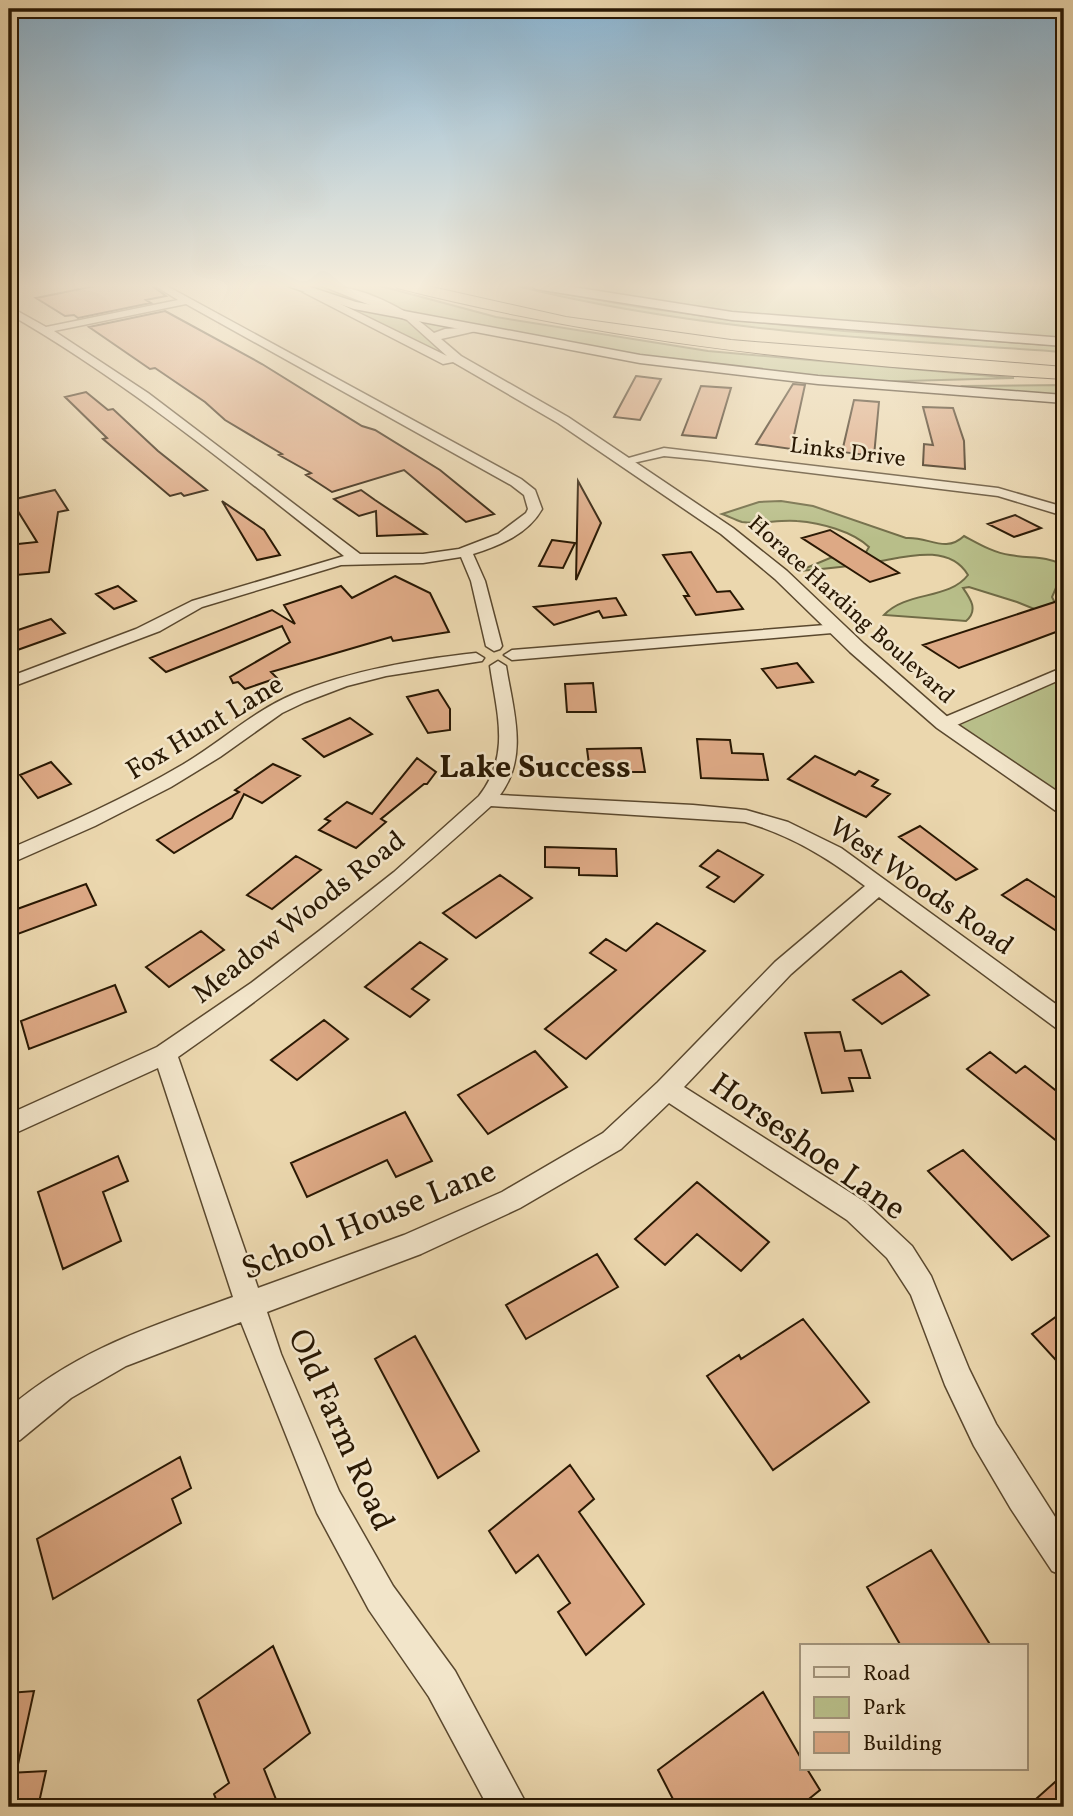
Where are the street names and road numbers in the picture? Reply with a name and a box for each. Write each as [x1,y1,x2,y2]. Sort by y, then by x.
street label: Links Drive [788,430,908,476]
street label: Horace Harding Boulevard [740,509,961,712]
street label: Fox Hunt Lane [119,666,291,791]
street label: West Woods Road [820,809,1021,966]
street label: Meadow Woods Road [185,822,414,1014]
street label: Horseshoe Lane [699,1064,914,1233]
street label: School House Lane [235,1150,504,1294]
street label: Old Farm Road [274,1322,404,1539]

